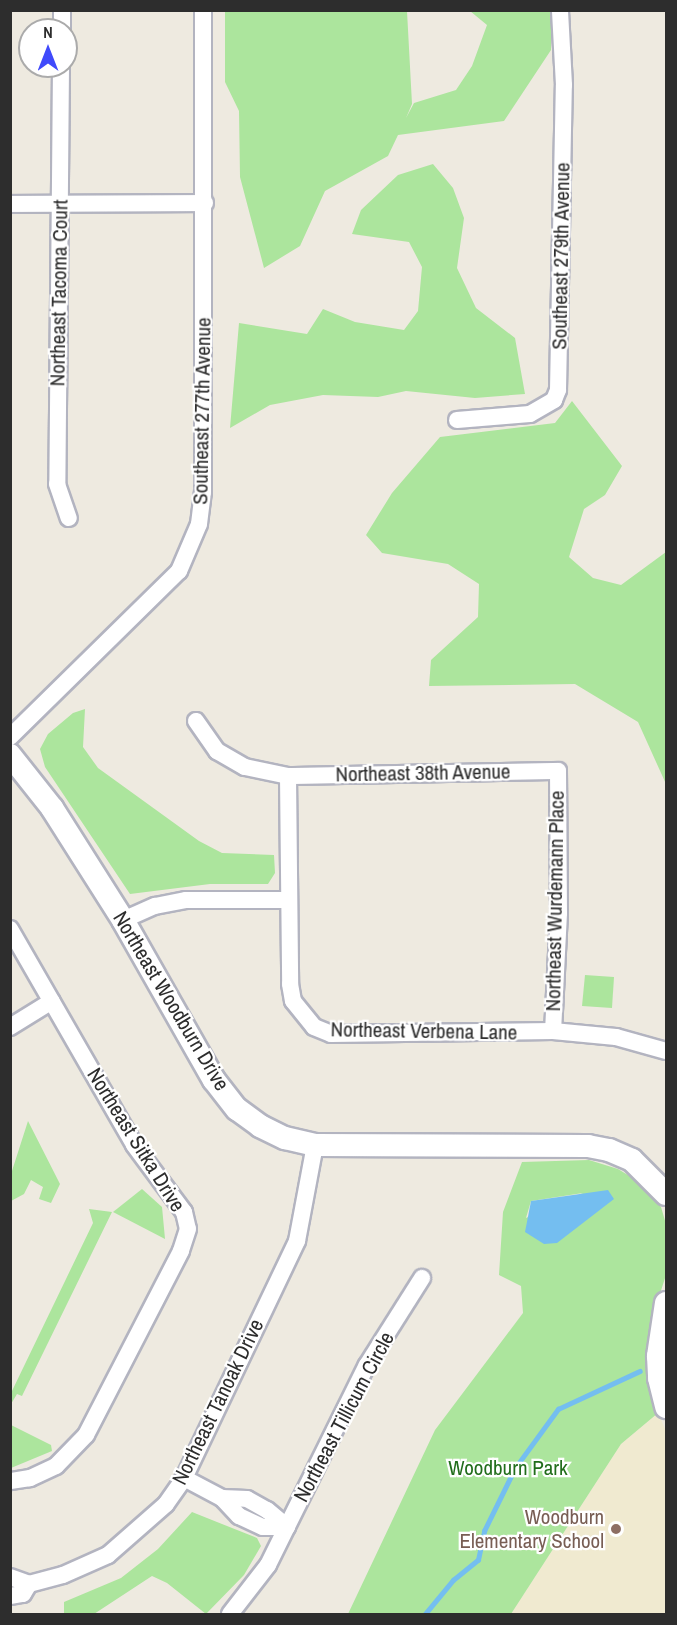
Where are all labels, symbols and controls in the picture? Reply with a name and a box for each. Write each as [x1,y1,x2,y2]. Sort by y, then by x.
north arrow [18,18,78,78]
text: N [43,21,53,43]
street label: Southeast 279th Avenue [547,162,575,350]
street label: Northeast Tacoma Court [45,199,73,387]
street label: Southeast 277th Avenue [188,317,216,505]
street label: Northeast 38th Avenue [335,759,511,787]
street label: Northeast Wurdemann Place [540,790,570,1012]
street label: Northeast Woodburn Drive [108,907,234,1095]
street label: Northeast Verbena Lane [330,1017,518,1045]
street label: Northeast Sitka Drive [82,1064,190,1216]
street label: Northeast Tanoak Drive [167,1315,269,1489]
street label: Northeast Tillicum Circle [288,1328,400,1506]
park label: Woodburn Park [448,1455,568,1481]
place label: Woodburn Elementary School [459,1504,604,1554]
marker: Woodburn Elementary School [609,1522,623,1536]

